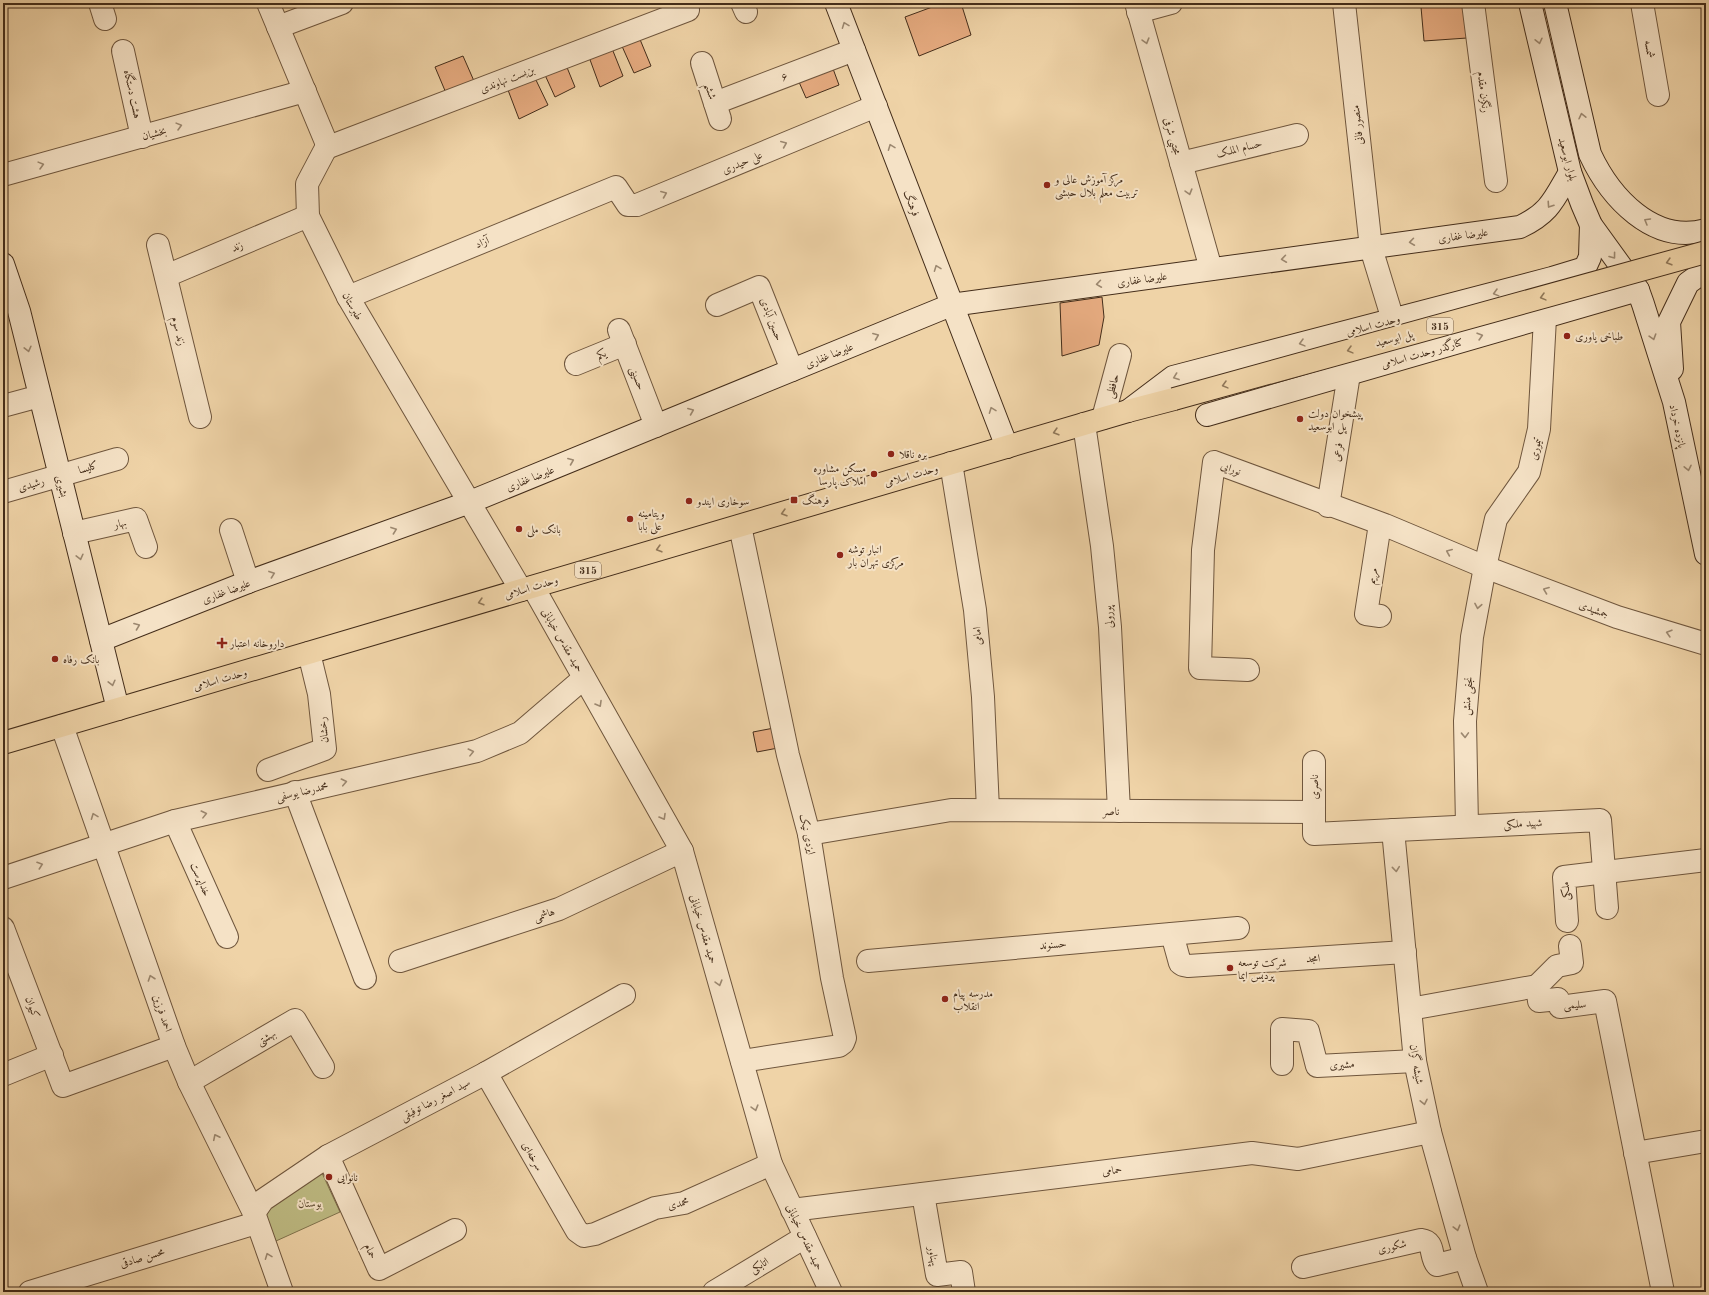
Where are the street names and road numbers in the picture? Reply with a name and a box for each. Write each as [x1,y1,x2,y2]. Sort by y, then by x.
street label: شمسه [1642,39,1656,59]
street label: بن‌بست نهاوندی [479,65,537,97]
street label: هشت دستگاه [121,68,145,120]
street label: ۶ [780,71,790,84]
street label: رنگزن مقدم [1472,71,1492,114]
street label: ششم [698,82,717,102]
street label: منصور فانی [1351,104,1366,145]
street label: مجتبی شرفی [1158,116,1183,157]
street label: بخشیان [141,126,168,143]
street label: بلوار ابوسعید [1555,136,1578,182]
street label: حسام الملک [1215,137,1264,163]
street label: علی حیدری [721,150,765,179]
street label: فرهنگ [900,188,923,219]
street label: علیرضا غفاری [1437,228,1489,245]
street label: آزاد [473,232,493,251]
street label: زند [230,240,245,255]
street label: علیرضا غفاری [1116,272,1168,289]
street label: طبرستان [340,291,364,323]
street label: حسین آبادی [757,295,787,343]
street label: وحدت اسلامی [1345,314,1401,339]
street label: زند سوم [166,316,186,348]
road number: 315 [1427,318,1453,334]
street label: پل ابوسعید [1374,329,1416,352]
street label: کنارگذر وحدت اسلامی [1379,334,1465,371]
street label: علیرضا غفاری [804,342,855,371]
street label: یکم [594,346,611,366]
street label: حسینی [625,365,646,393]
street label: حافظی [1105,373,1124,400]
street label: پانزده خرداد [1666,403,1687,450]
street label: تیموری [1528,436,1545,461]
street label: فرعی [1332,442,1346,463]
street label: کلیسا [77,459,100,477]
street label: نورایی [1218,461,1242,479]
street label: وحدت اسلامی [883,464,939,489]
street label: علیرضا غفاری [505,465,556,494]
street label: بشیری [53,474,69,499]
street label: رشیدی [17,476,46,494]
street label: بهار [112,518,128,532]
road number: 315 [575,562,601,578]
street label: مریم [1367,567,1383,586]
street label: وحدت اسلامی [503,575,559,602]
street label: علیرضا غفاری [201,578,252,607]
street label: جمشیدی [1577,600,1610,621]
street label: پورولی [1103,604,1117,629]
street label: حمید مقدس خیابانی [539,607,584,675]
street label: امامی [972,626,985,646]
street label: وحدت اسلامی [192,668,248,693]
street label: نجفی منش [1460,676,1478,716]
street label: رخشان [318,716,331,744]
street label: ناصری [1310,775,1322,799]
street label: محمدرضا یوسفی [275,781,330,806]
street label: ناصر [1102,807,1119,819]
street label: ایزدی نیک [797,813,817,856]
street label: شهید ملکی [1503,817,1543,832]
street label: خداپرست [186,861,212,899]
street label: ملکی [1560,881,1573,901]
street label: حمید مقدس خیابانی [687,893,718,965]
street label: هاشمی [532,907,557,926]
street label: حسنوند [1039,939,1067,952]
street label: امجد [1306,954,1321,965]
street label: احمد فرزین [149,993,173,1034]
street label: کیوان [22,995,42,1020]
street label: سلیمی [1564,1000,1587,1013]
street label: بهشتی [255,1029,279,1050]
street label: شیشه گران [1407,1043,1427,1085]
street label: مشیری [1329,1059,1355,1072]
street label: سید اصغر رضا توفیقی [399,1077,473,1125]
street label: سرخه‌ای [518,1140,544,1174]
street label: حمامی [1102,1165,1123,1178]
street label: محمدی [667,1196,691,1212]
street label: حمید مقدس خیابانی [784,1203,824,1272]
street label: شکوری [1377,1238,1408,1256]
street label: حمام [359,1242,378,1262]
street label: محسن صادقی [119,1245,167,1272]
street label: پهناور [924,1245,940,1268]
street label: اتابکی [748,1256,772,1277]

